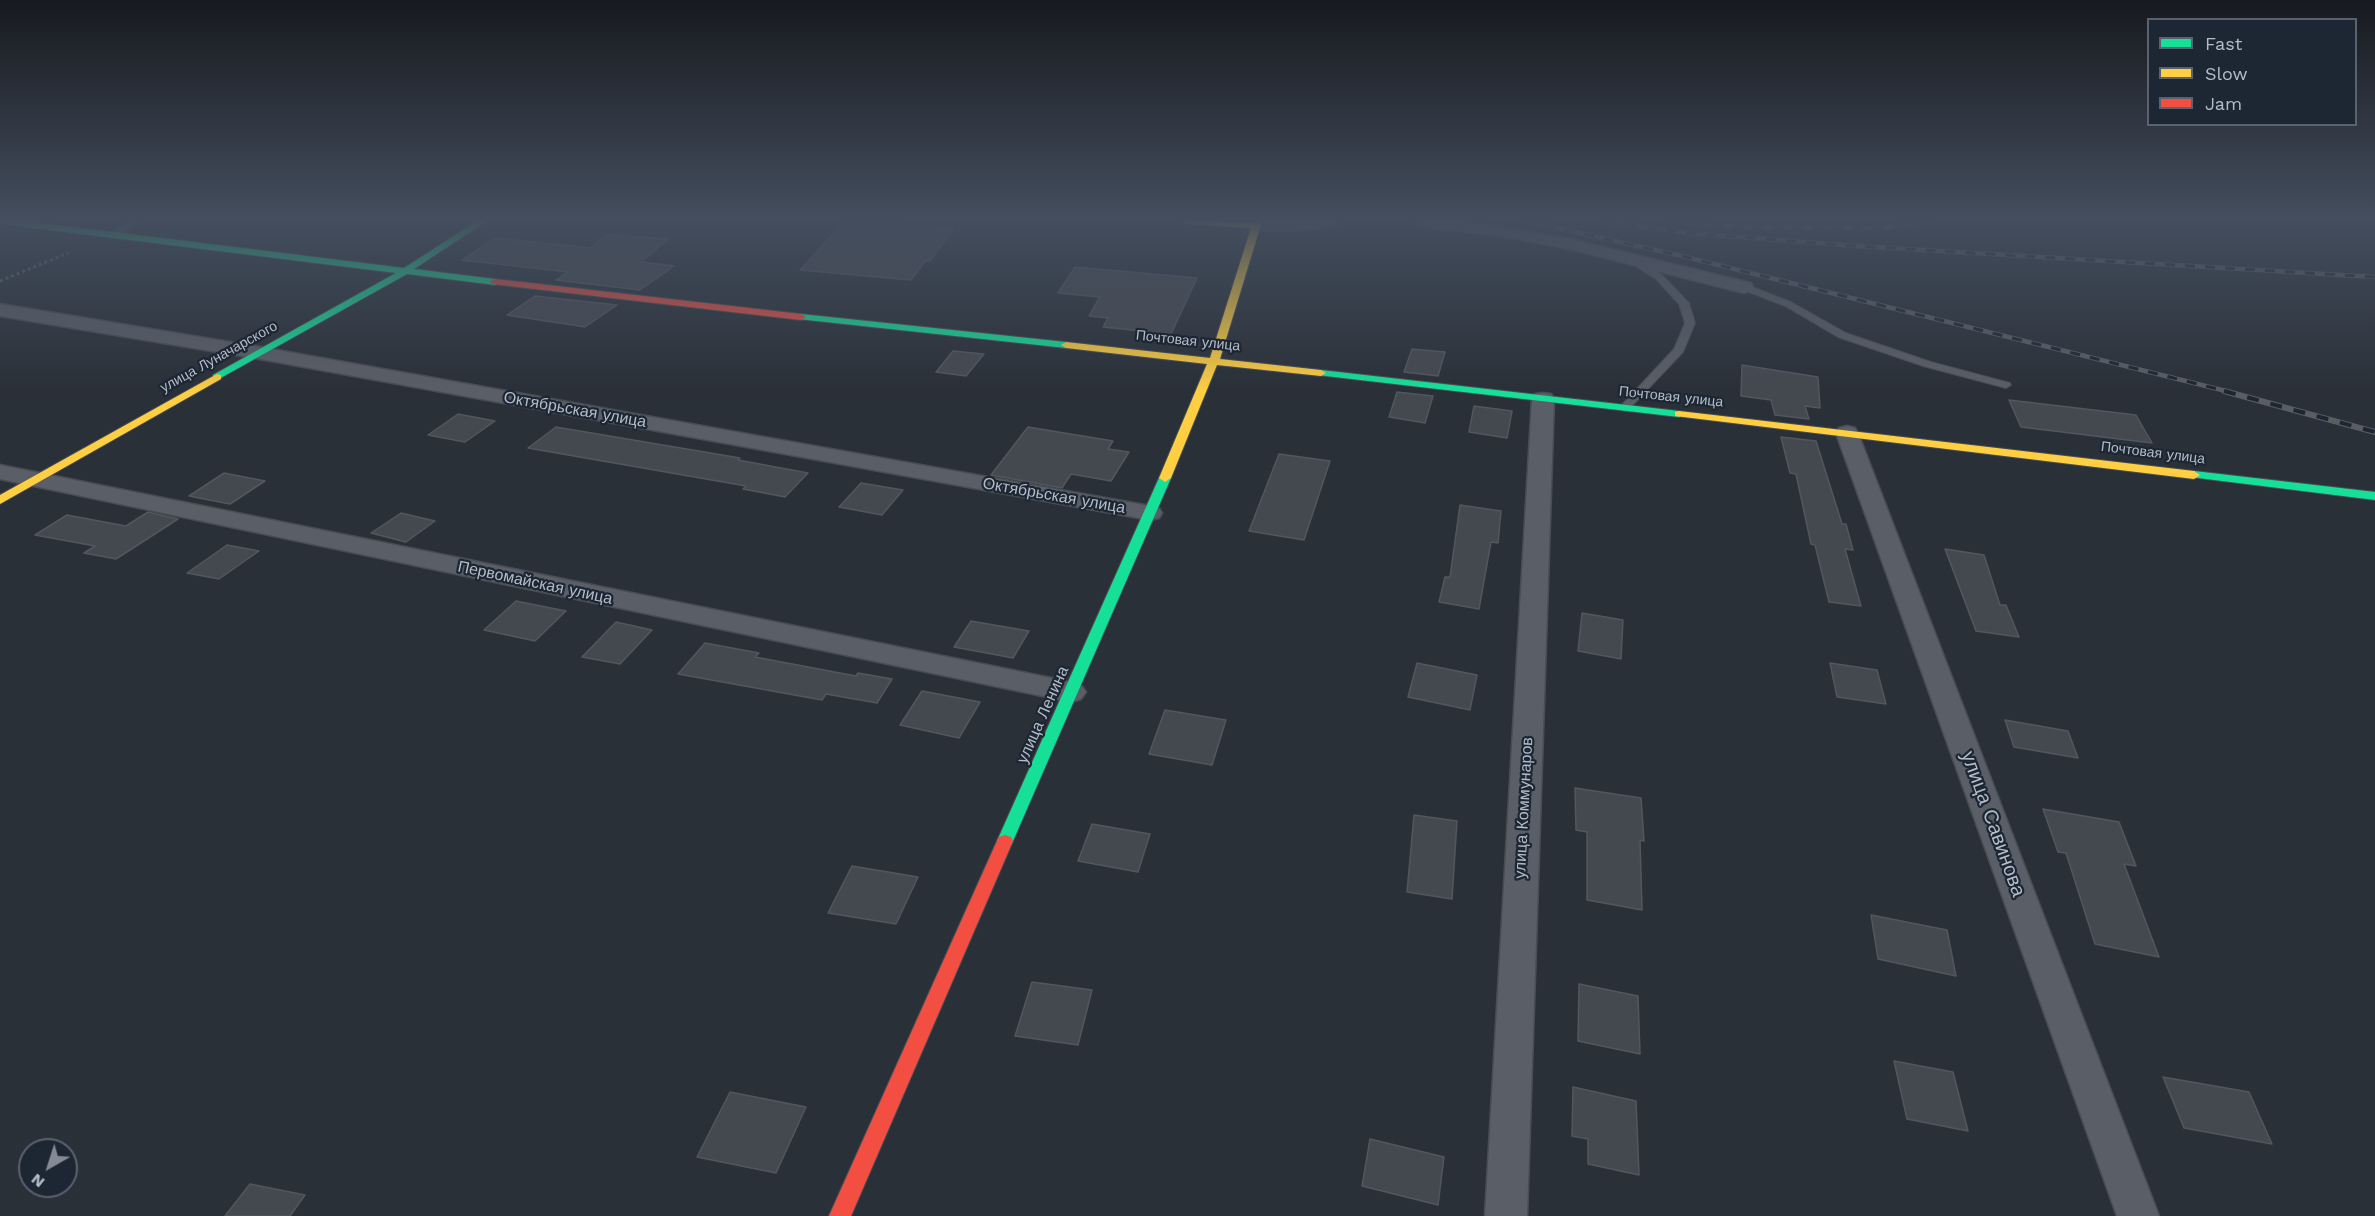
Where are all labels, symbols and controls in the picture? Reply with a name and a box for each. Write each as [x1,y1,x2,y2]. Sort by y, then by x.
legend [2147,18,2357,126]
text: Fast [2205,33,2242,54]
text: Slow [2205,63,2248,84]
text: Jam [2205,93,2242,114]
street label: улица Луначарского [157,318,281,396]
street label: Почтовая улица [1135,327,1241,355]
street label: Почтовая улица [1618,383,1724,411]
street label: Октябрьская улица [502,388,648,432]
street label: Почтовая улица [2100,438,2206,468]
street label: Октябрьская улица [981,474,1127,518]
street label: Первомайская улица [456,557,614,609]
street label: улица Ленина [1013,663,1073,767]
street label: улица Коммунаров [1511,737,1537,879]
street label: улица Савинова [1956,748,2030,900]
north arrow [18,1138,78,1198]
text: N [27,1170,48,1192]

